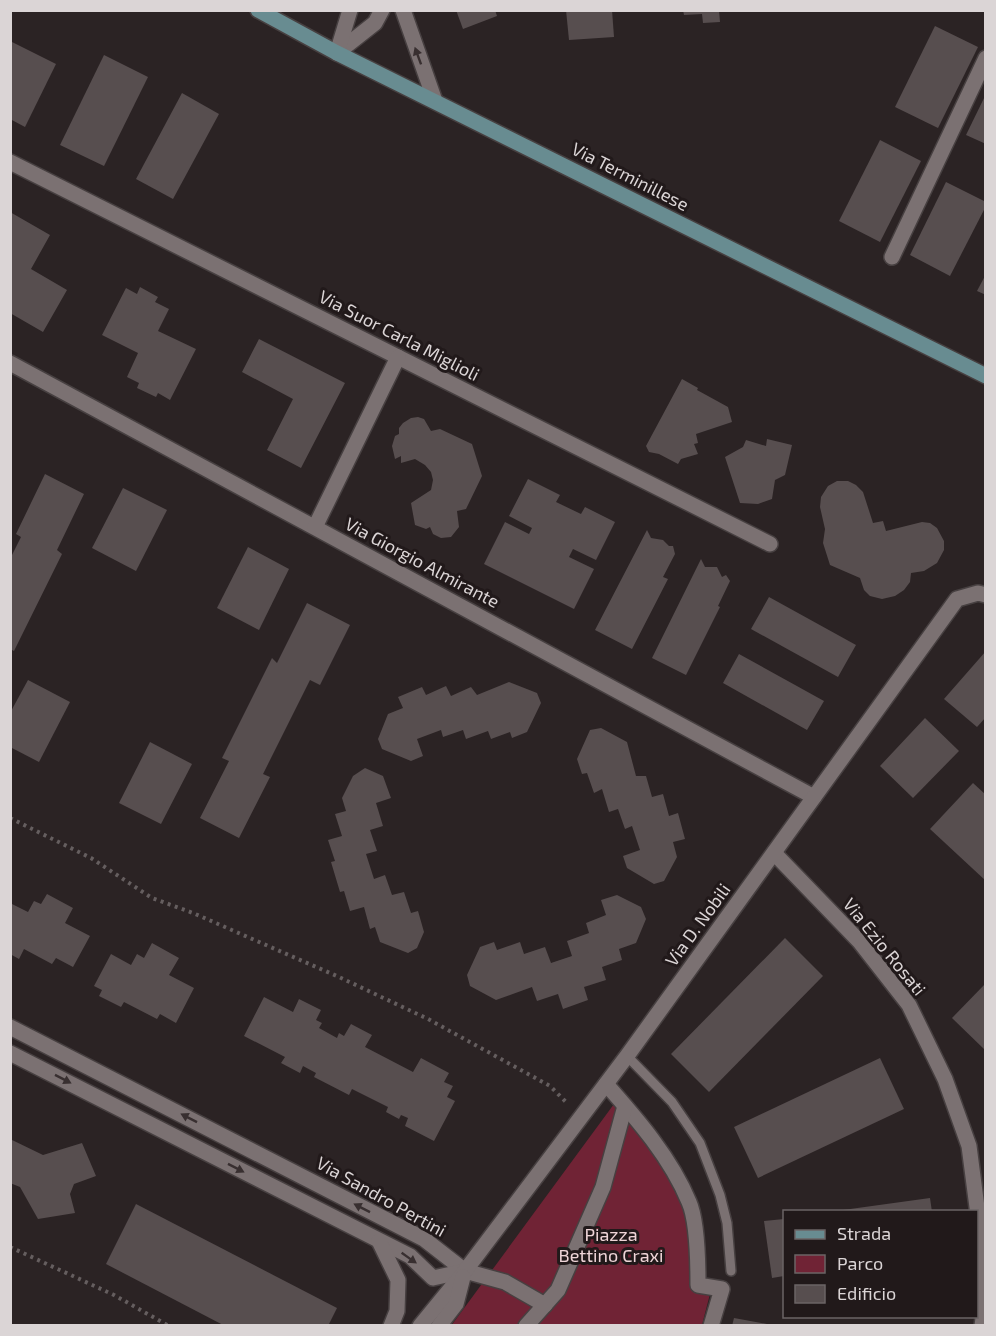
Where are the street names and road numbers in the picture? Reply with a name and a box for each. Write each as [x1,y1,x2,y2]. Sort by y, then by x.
street label: Via Terminillese [568,137,693,215]
street label: Via Suor Carla Miglioli [315,285,484,385]
street label: Via Giorgio Almirante [342,512,503,612]
street label: Via D. Nobili [660,879,735,970]
street label: Via Ezio Rosati [839,893,931,999]
street label: Via Sandro Pertini [313,1151,450,1241]

